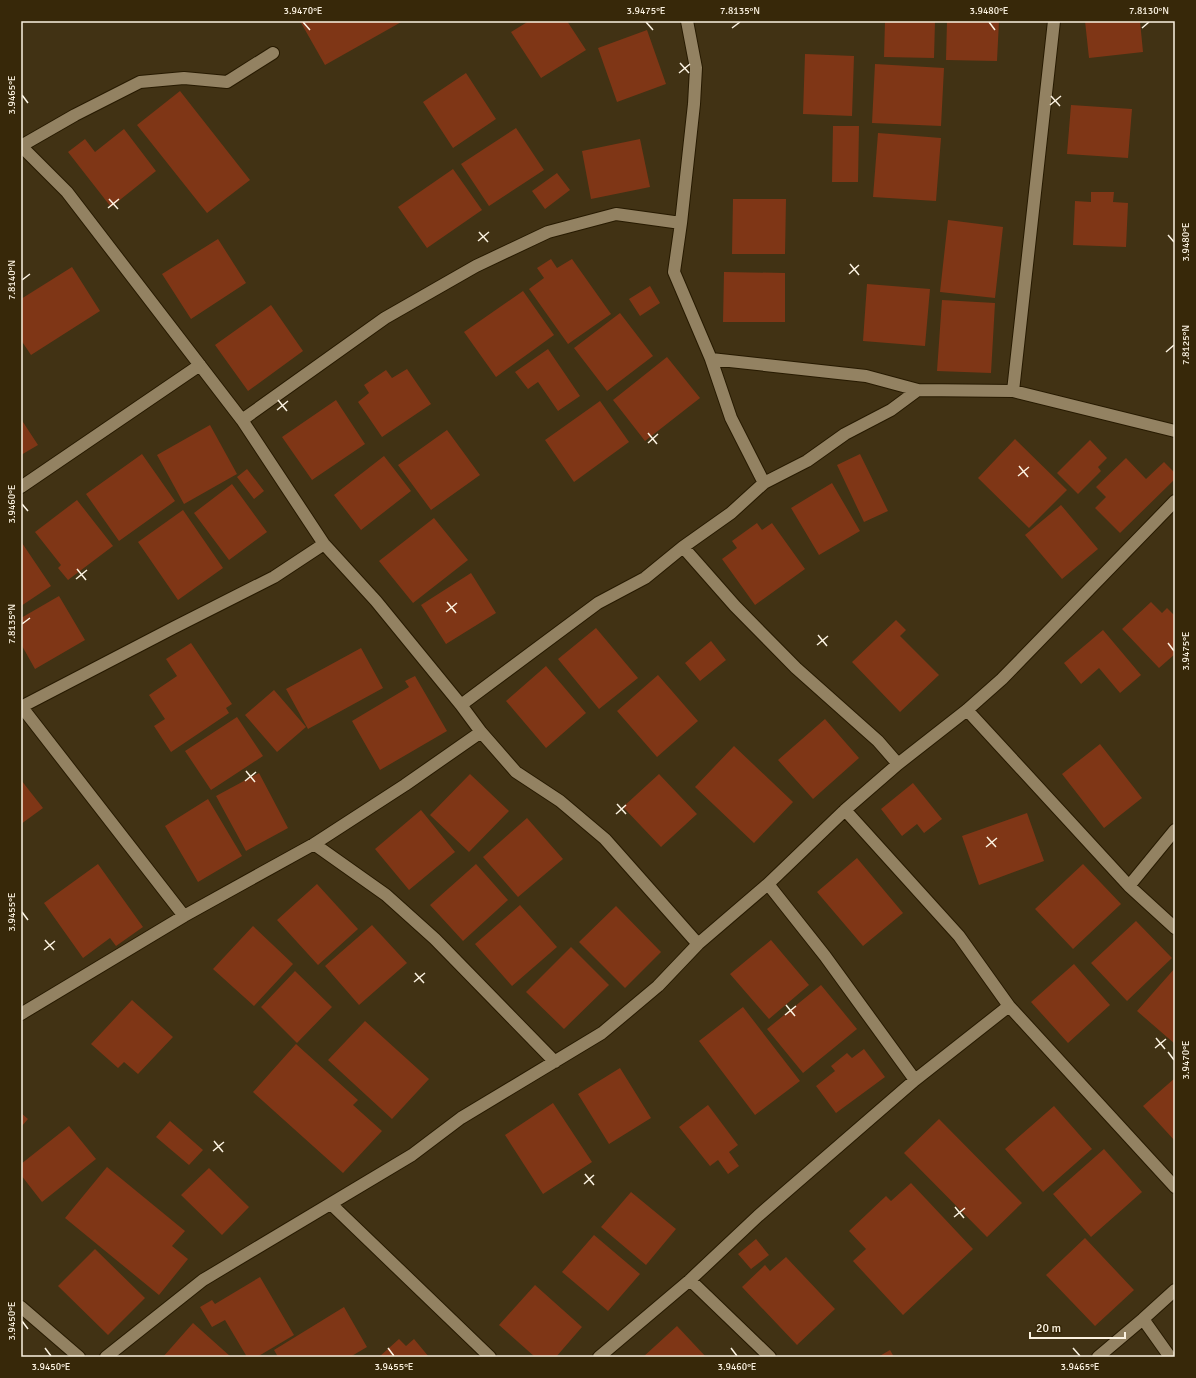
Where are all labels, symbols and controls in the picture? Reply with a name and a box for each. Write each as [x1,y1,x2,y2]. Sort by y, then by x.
text: 3.9470°E [284,5,323,17]
text: 3.9475°E [627,5,666,17]
text: 7.8135°N [720,5,760,17]
text: 3.9480°E [970,5,1009,17]
text: 7.8130°N [1129,5,1169,17]
text: 3.9465°E [6,75,18,115]
text: 3.9480°E [1180,222,1192,262]
text: 7.8140°N [6,260,18,300]
text: 7.8125°N [1180,325,1192,365]
text: 3.9460°E [6,484,18,524]
text: 7.8135°N [6,604,18,644]
text: 3.9475°E [1180,631,1192,671]
text: 3.9455°E [6,892,18,932]
text: 3.9470°E [1180,1040,1192,1080]
text: 3.9450°E [6,1301,18,1341]
scale bar [1030,1314,1125,1340]
text: 20 m [1036,1321,1061,1336]
text: 3.9450°E [32,1361,71,1373]
text: 3.9455°E [375,1361,414,1373]
text: 3.9460°E [718,1361,757,1373]
text: 3.9465°E [1061,1361,1100,1373]

